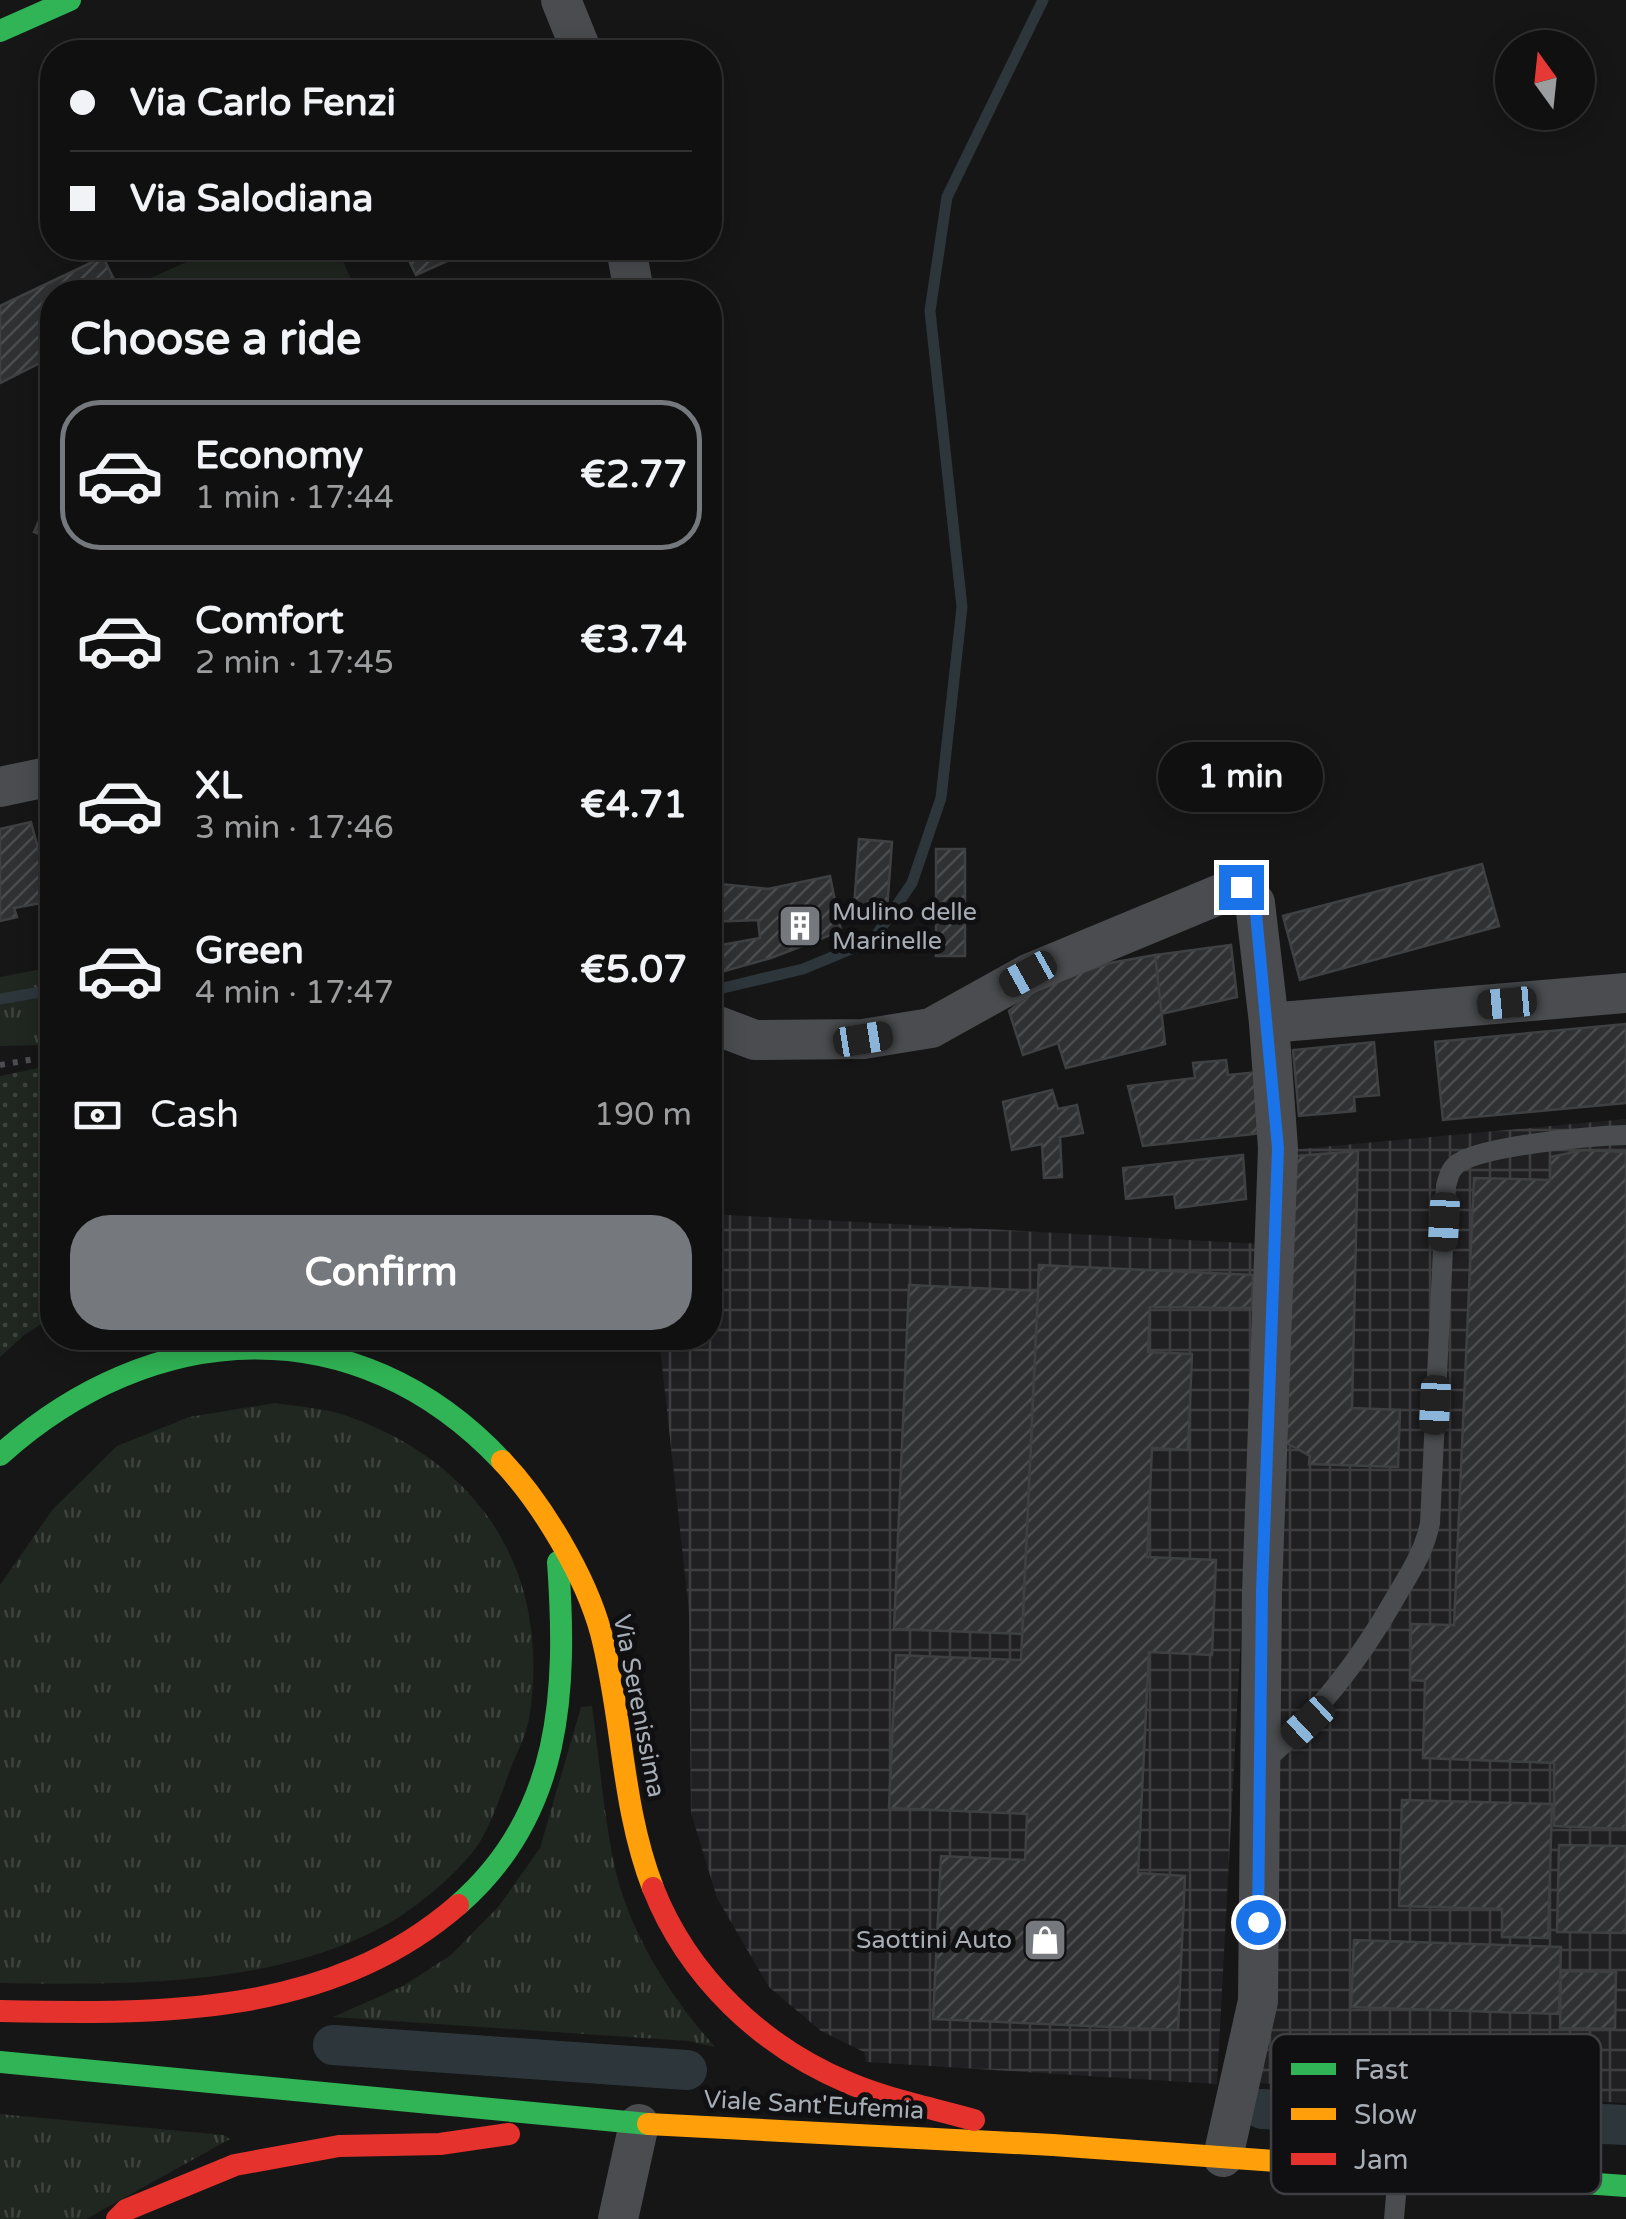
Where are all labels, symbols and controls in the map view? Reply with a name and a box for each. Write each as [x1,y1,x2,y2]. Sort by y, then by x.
north arrow [1495,30,1595,130]
map controls [1495,30,1595,130]
text: Via Carlo Fenzi [130,80,396,126]
text: Via Salodiana [130,176,373,222]
text: Choose a ride [70,313,361,367]
icon: car [75,430,165,520]
text: Economy [195,433,363,479]
text: €2.77 [580,452,687,498]
text: 1 min · 17:44 [195,479,394,517]
icon: car [75,595,165,685]
text: Comfort [195,598,344,644]
text: €3.74 [580,617,687,663]
text: 2 min · 17:45 [195,644,394,682]
callout: 1 min [1158,742,1324,812]
text: 1 min [1198,758,1283,796]
icon: car [75,760,165,850]
text: XL [195,763,242,809]
text: €4.71 [580,782,687,828]
text: 3 min · 17:46 [195,809,394,847]
route end [1219,865,1264,910]
place label: Mulino delle Marinelle [832,897,977,956]
building icon: Mulino delle Marinelle [777,903,823,949]
icon: car [75,925,165,1015]
text: Green [195,928,304,974]
car [994,946,1062,1002]
text: €5.07 [580,947,687,993]
text: 4 min · 17:47 [195,974,394,1012]
car [1476,985,1538,1021]
car [831,1019,895,1059]
icon: cash [70,1088,125,1143]
text: Cash [150,1092,239,1138]
text: 190 m [594,1096,692,1134]
car [1427,1191,1461,1253]
button: Confirm [70,1215,692,1330]
car [1418,1374,1452,1436]
street label: Via Serenissima [607,1612,671,1800]
car [1276,1691,1340,1753]
route start [1236,1900,1281,1945]
shop icon: Saottini Auto [1022,1917,1068,1963]
place label: Saottini Auto [856,1925,1012,1955]
legend [1271,2034,1601,2194]
text: Fast [1354,2053,1409,2087]
street label: Viale Sant'Eufemia [703,2084,925,2126]
text: Slow [1354,2098,1417,2132]
text: Jam [1354,2143,1409,2177]

